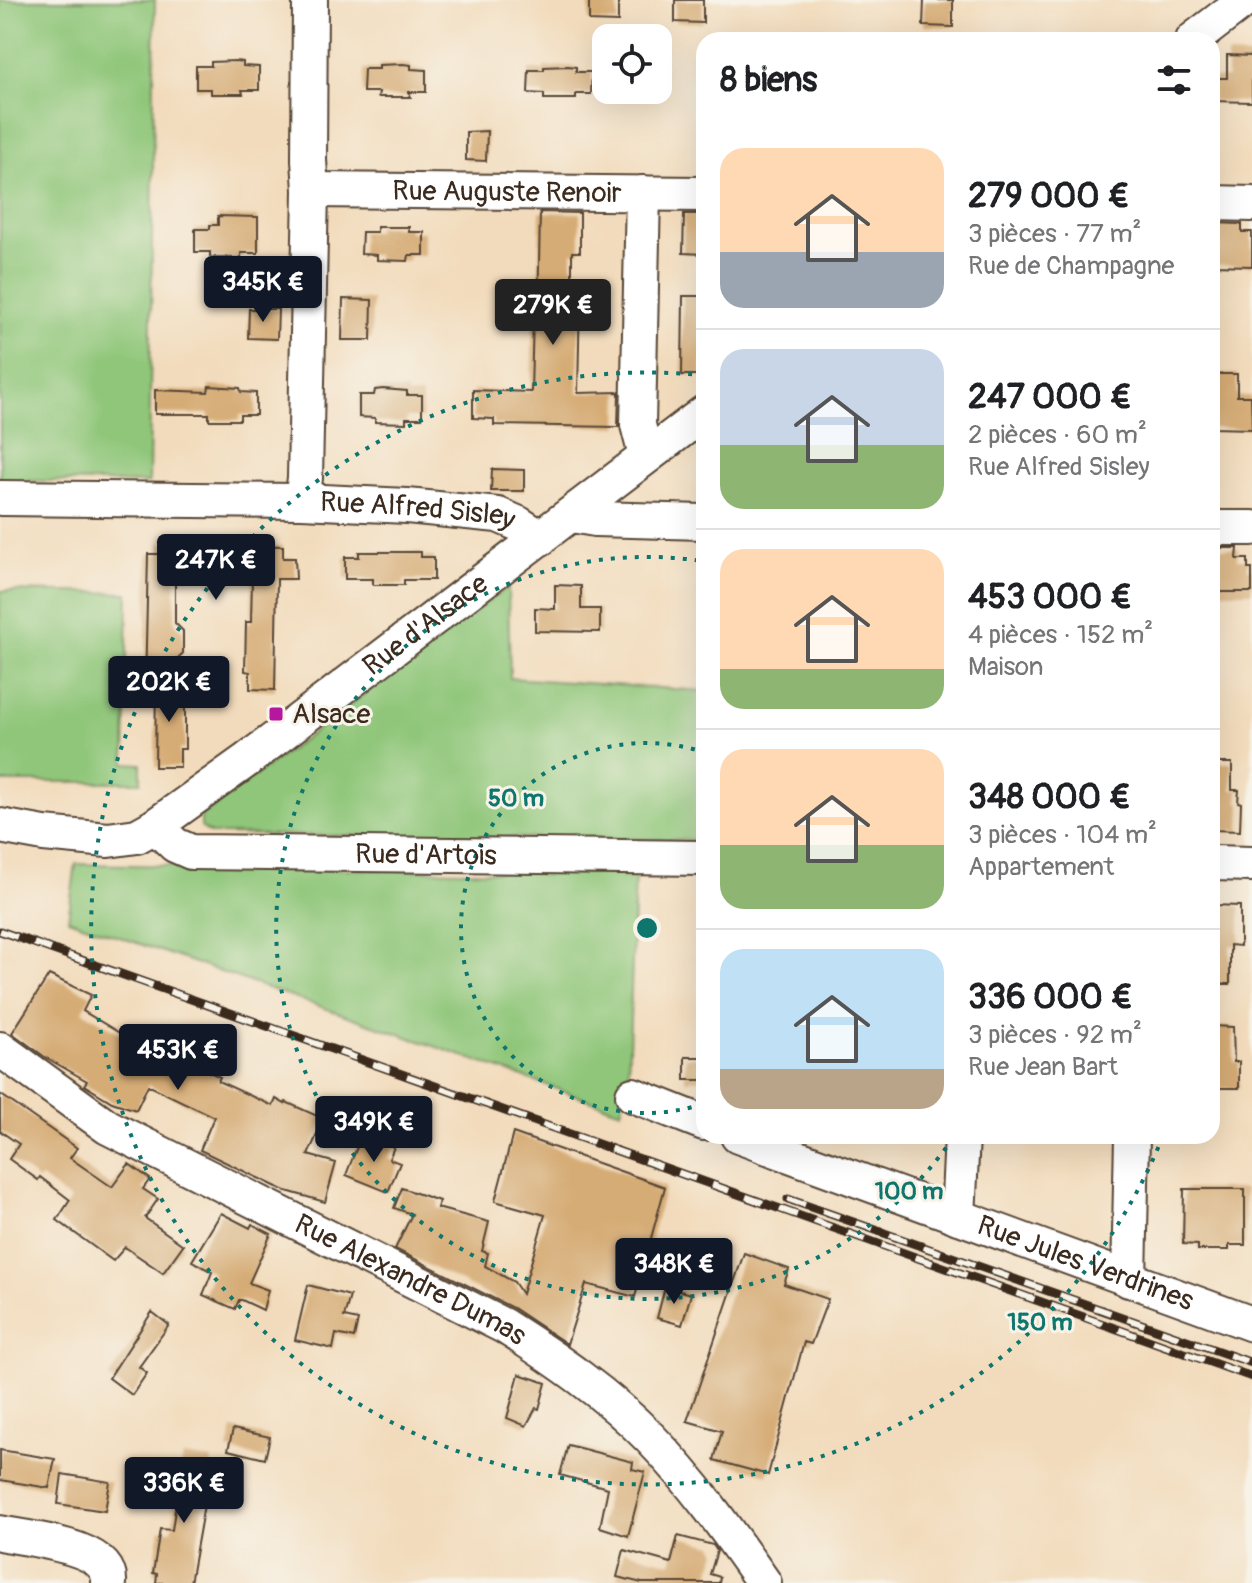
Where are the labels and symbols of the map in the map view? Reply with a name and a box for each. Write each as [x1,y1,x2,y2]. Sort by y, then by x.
street label: Rue Auguste Renoir [392,173,622,211]
pin: 345K € [198,256,328,324]
pin: 279K € [488,279,618,347]
street label: Rue Alfred Sisley [319,484,521,538]
pin: 247K € [151,534,281,602]
street label: Rue d'Alsace [356,566,495,683]
pin: 202K € [104,656,234,724]
place label: Alsace [292,697,371,732]
marker: Alsace [267,705,285,723]
text: 50 m [488,784,544,813]
street label: Rue d'Artois [355,836,497,873]
centre of rings [633,914,661,942]
pin: 453K € [113,1024,243,1092]
pin: 349K € [309,1096,439,1164]
text: 100 m [875,1177,943,1206]
street label: Rue Alexandre Dumas [289,1206,533,1353]
street label: Rue Jules Verdrines [973,1208,1199,1319]
pin: 348K € [609,1238,739,1306]
text: 150 m [1007,1308,1073,1337]
pin: 336K € [119,1457,249,1525]

